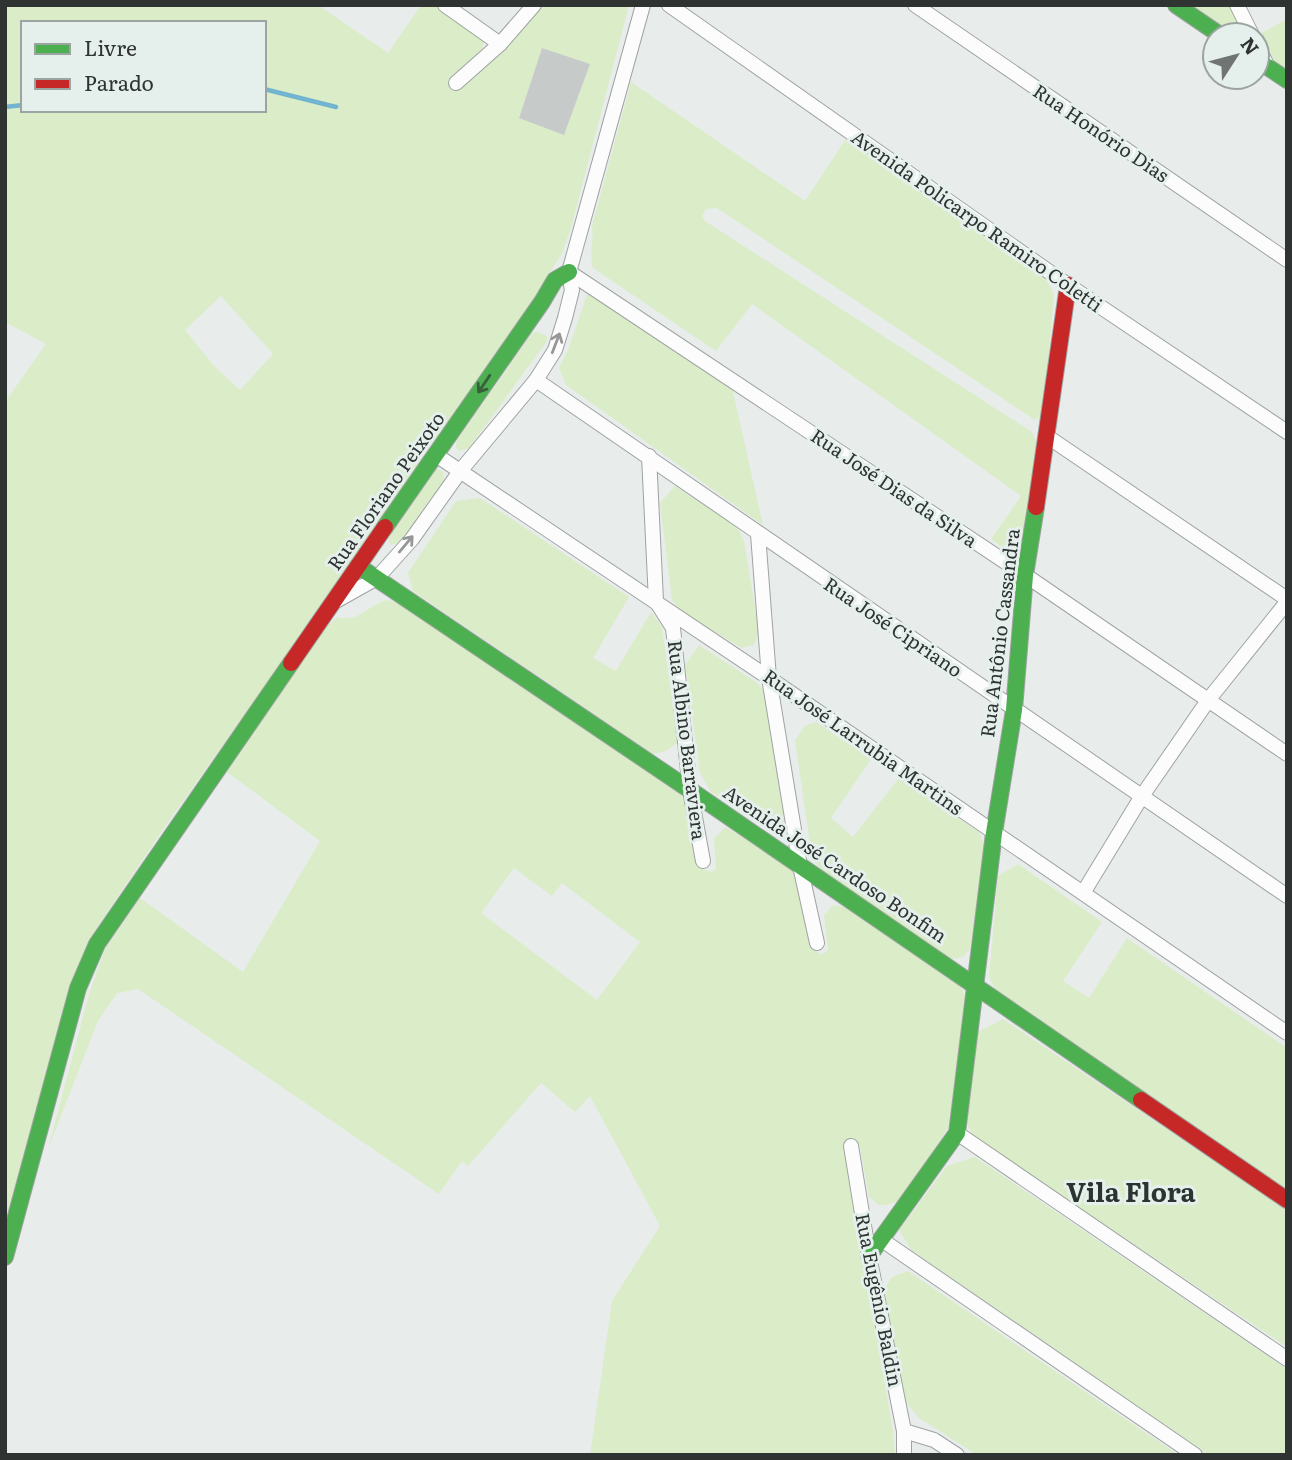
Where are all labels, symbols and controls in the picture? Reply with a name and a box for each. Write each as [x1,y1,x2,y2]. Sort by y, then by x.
legend [21,21,266,112]
north arrow [1201,21,1271,91]
text: Livre [84,31,137,62]
text: N [1235,31,1267,60]
text: Parado [84,66,154,97]
street label: Rua Honório Dias [1028,76,1176,188]
street label: Avenida Policarpo Ramiro Coletti [846,122,1109,318]
one-way arrow [551,332,564,354]
one-way arrow [477,374,491,393]
street label: Rua Floriano Peixoto [320,405,451,575]
street label: Rua José Dias da Silva [806,421,984,554]
street label: Rua Antônio Cassandra [972,526,1026,739]
one-way arrow [398,535,414,553]
street label: Rua José Cipriano [819,569,969,683]
street label: Rua Albino Barraviera [662,638,714,842]
street label: Rua José Larrubia Martins [758,661,970,821]
street label: Avenida José Cardoso Bonfim [718,778,953,949]
district label: Vila Flora [1066,1171,1196,1210]
street label: Rua Eugênio Baldin [849,1211,911,1389]

